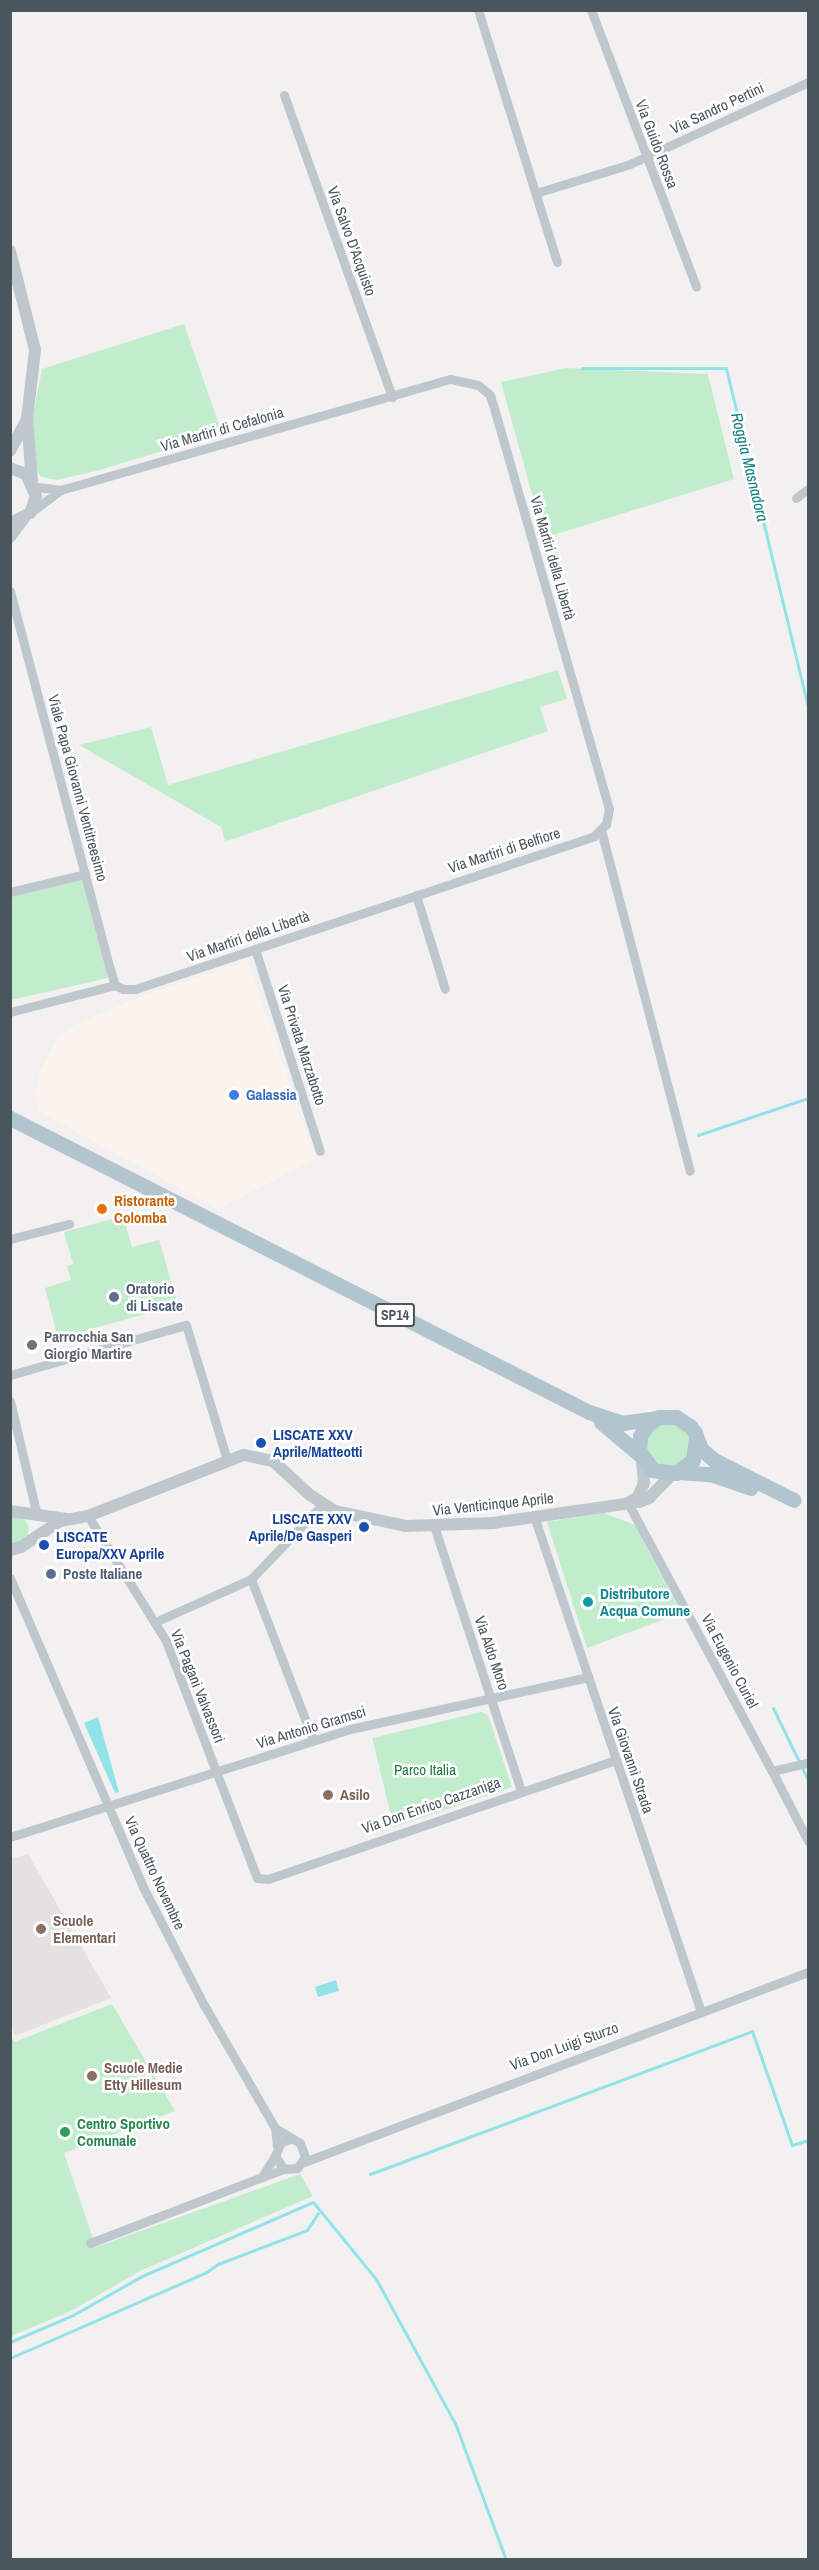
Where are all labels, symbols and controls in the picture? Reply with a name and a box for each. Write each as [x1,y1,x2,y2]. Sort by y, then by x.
street label: Via Sandro Pertini [667,79,767,137]
street label: Via Guido Rossa [632,97,682,191]
street label: Via Salvo D'Acquisto [324,184,380,298]
street label: Via Martiri di Cefalonia [158,403,286,455]
water label: Roggia Masnadora [727,411,773,523]
street label: Via Martiri della Libertà [527,494,579,622]
street label: Viale Papa Giovanni Ventitreesimo [44,693,112,883]
street label: Via Martiri di Belfiore [446,823,562,877]
street label: Via Martiri della Libertà [184,907,312,965]
street label: Via Privata Marzabotto [274,982,330,1108]
place label: Galassia [246,1086,297,1104]
marker: Galassia [227,1088,241,1102]
place label: Ristorante Colomba [114,1191,175,1226]
marker: Ristorante Colomba [95,1202,109,1216]
place label: Oratorio di Liscate [126,1279,183,1314]
marker: Oratorio di Liscate [107,1290,121,1304]
road number: SP14 [374,1304,416,1326]
place label: Parrocchia San Giorgio Martire [44,1327,134,1362]
marker: Parrocchia San Giorgio Martire [25,1338,39,1352]
place label: LISCATE XXV Aprile/Matteotti [273,1425,363,1460]
marker: LISCATE XXV Aprile/Matteotti [254,1436,268,1450]
street label: Via Venticinque Aprile [431,1489,555,1519]
place label: LISCATE XXV Aprile/De Gasperi [249,1509,352,1544]
marker: LISCATE XXV Aprile/De Gasperi [357,1520,371,1534]
place label: LISCATE Europa/XXV Aprile [56,1527,165,1562]
marker: LISCATE Europa/XXV Aprile [37,1538,51,1552]
place label: Poste Italiane [63,1565,142,1583]
marker: Poste Italiane [44,1567,58,1581]
place label: Distributore Acqua Comune [600,1584,690,1619]
marker: Distributore Acqua Comune [581,1595,595,1609]
street label: Via Eugenio Curiel [698,1611,762,1711]
street label: Via Aldo Moro [471,1613,513,1693]
street label: Via Pagani Valvassori [167,1627,229,1745]
street label: Via Antonio Gramsci [254,1702,368,1752]
street label: Via Giovanni Strada [604,1704,658,1816]
park label: Parco Italia [394,1761,456,1779]
street label: Via Don Enrico Cazzaniga [359,1773,503,1837]
place label: Asilo [340,1786,370,1804]
marker: Asilo [321,1788,335,1802]
street label: Via Quattro Novembre [121,1814,189,1932]
place label: Scuole Elementari [53,1911,116,1946]
marker: Scuole Elementari [34,1922,48,1936]
street label: Via Don Luigi Sturzo [507,2018,621,2074]
place label: Scuole Medie Etty Hillesum [104,2058,183,2093]
marker: Scuole Medie Etty Hillesum [85,2069,99,2083]
place label: Centro Sportivo Comunale [77,2114,170,2149]
marker: Centro Sportivo Comunale [58,2125,72,2139]

